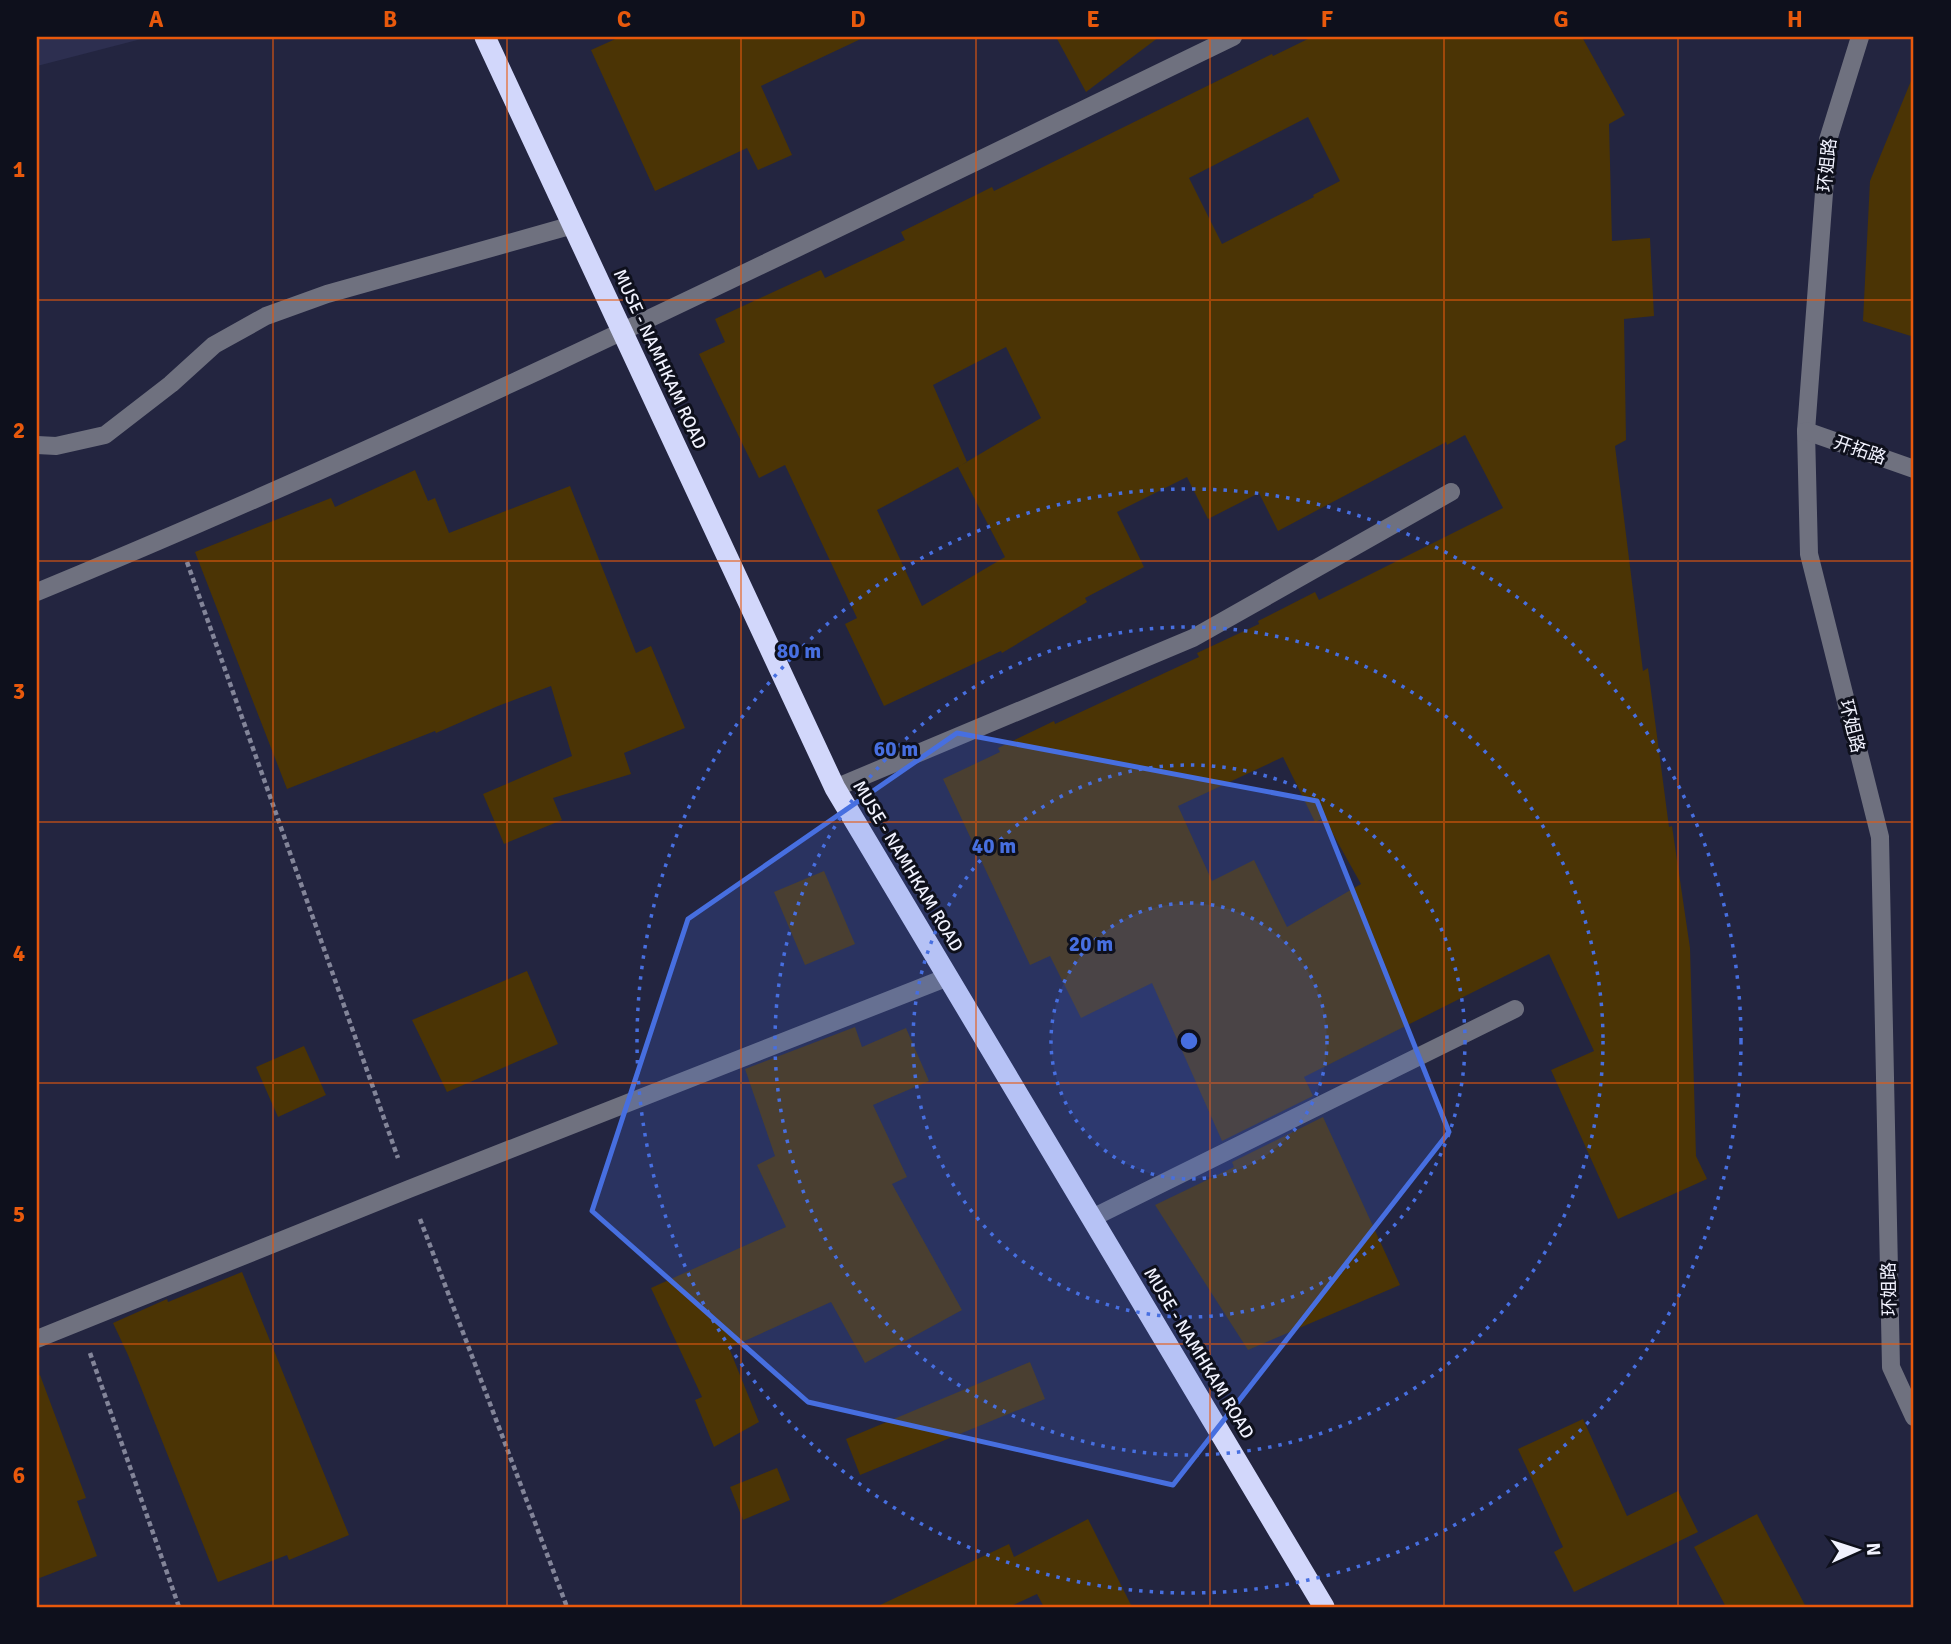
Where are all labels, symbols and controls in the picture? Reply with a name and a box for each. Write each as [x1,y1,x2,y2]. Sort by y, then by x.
text: A [149,5,164,34]
text: B [383,5,397,34]
text: C [617,5,631,34]
text: D [850,5,866,34]
text: E [1086,5,1100,34]
text: F [1321,5,1333,34]
text: G [1553,5,1569,34]
text: H [1787,5,1803,34]
street label: 环姐路 [1813,137,1841,193]
text: 1 [13,155,25,184]
street label: MUSE - NAMHKAM ROAD [609,266,711,452]
text: 2 [13,416,25,445]
street label: 开拓路 [1831,431,1889,469]
text: 80 m [777,638,821,664]
text: 3 [13,677,25,706]
street label: 环姐路 [1835,697,1869,755]
text: 60 m [874,736,918,762]
street label: MUSE - NAMHKAM ROAD [848,776,968,956]
text: 40 m [972,833,1016,859]
text: 20 m [1069,931,1113,957]
text: 4 [13,939,25,968]
centre of rings [1177,1029,1201,1053]
text: 5 [13,1200,25,1229]
street label: 环姐路 [1878,1262,1900,1316]
street label: MUSE - NAMHKAM ROAD [1139,1263,1259,1443]
text: 6 [13,1461,25,1490]
north arrow [1822,1514,1892,1584]
text: N [1861,1542,1885,1556]

